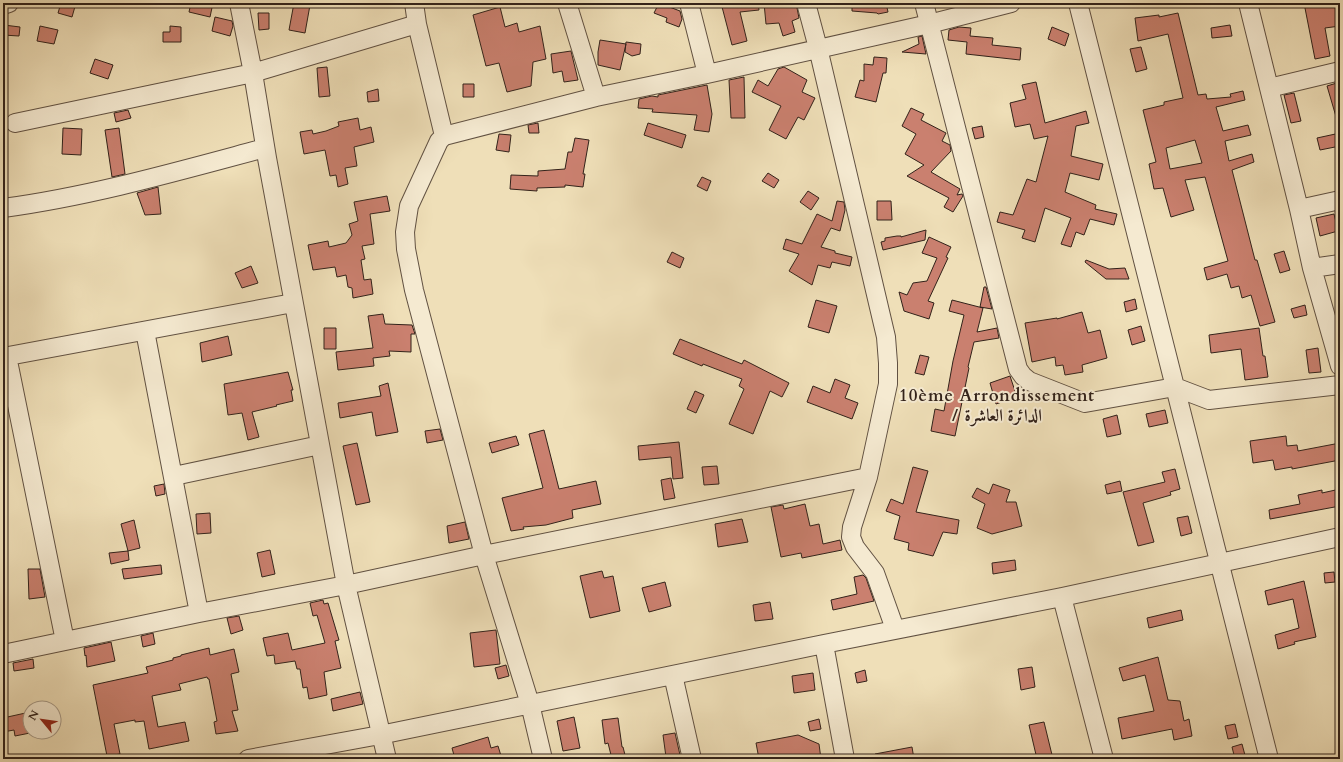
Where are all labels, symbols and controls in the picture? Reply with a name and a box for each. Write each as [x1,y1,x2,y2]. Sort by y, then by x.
district label: 10ème Arrondissement / الدائرة العاشرة [899,384,1095,427]
north arrow [22,700,62,740]
text: N [25,707,43,723]

